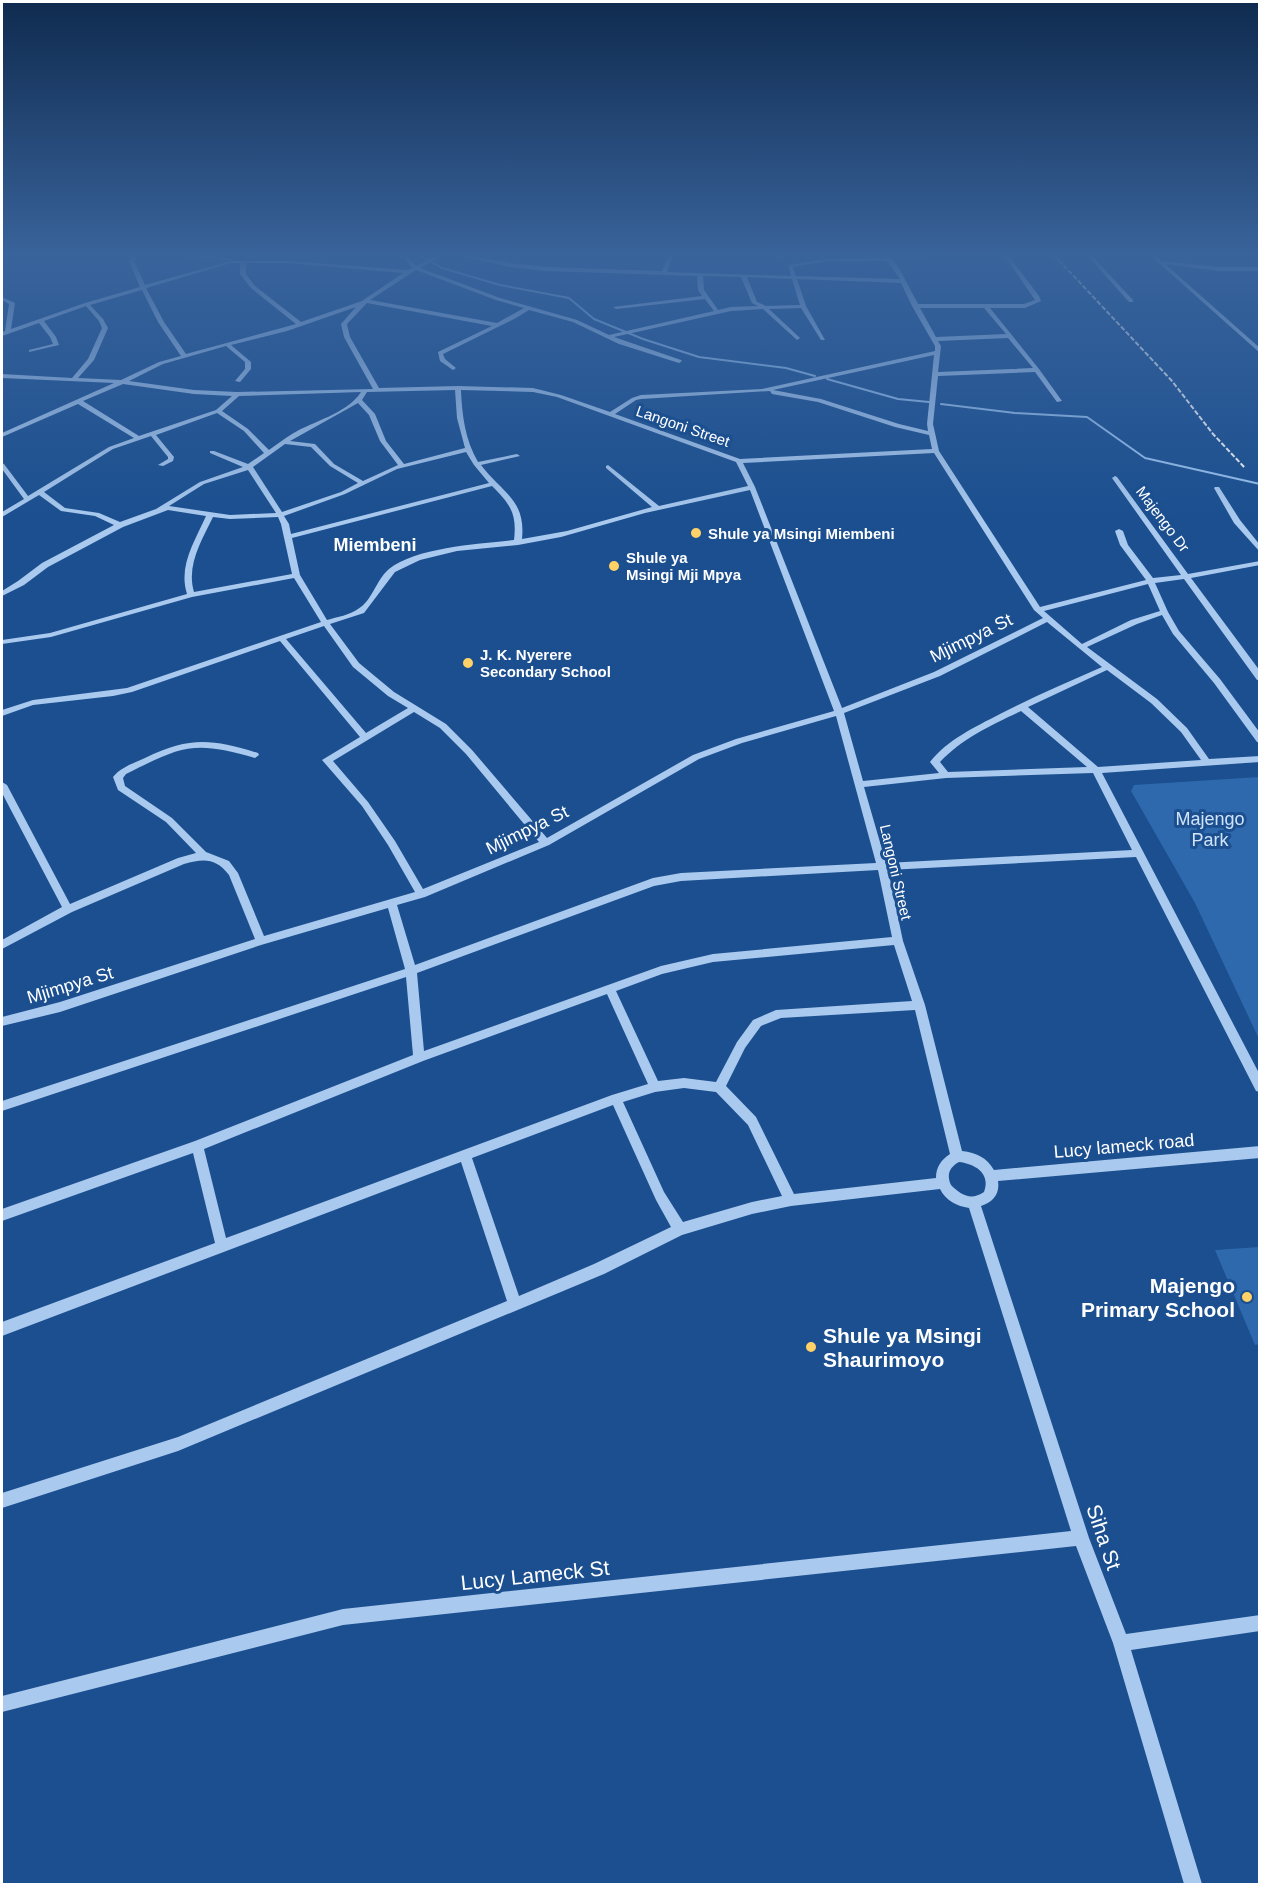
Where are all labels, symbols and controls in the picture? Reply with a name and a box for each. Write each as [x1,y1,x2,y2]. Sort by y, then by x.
street label: Langoni Street [634,402,733,450]
street label: Majengo Dr [1133,483,1193,555]
place label: Shule ya Msingi Miembeni [708,525,895,542]
marker: Shule ya Msingi Miembeni [689,526,703,540]
district label: Miembeni [333,535,417,555]
place label: Shule ya Msingi Mji Mpya [626,549,742,583]
marker: Shule ya Msingi Mji Mpya [607,559,621,573]
street label: Mjimpya St [927,610,1015,666]
place label: J. K. Nyerere Secondary School [480,646,611,680]
marker: J. K. Nyerere Secondary School [461,656,475,670]
street label: Mjimpya St [483,802,571,858]
park label: Majengo Park [1175,809,1245,850]
street label: Langoni Street [877,823,915,922]
street label: Mjimpya St [25,962,115,1008]
street label: Lucy lameck road [1053,1130,1195,1162]
place label: Majengo Primary School [1081,1274,1235,1321]
marker: Majengo Primary School [1240,1290,1254,1304]
place label: Shule ya Msingi Shaurimoyo [823,1324,982,1371]
marker: Shule ya Msingi Shaurimoyo [804,1340,818,1354]
street label: Siha St [1082,1501,1126,1573]
street label: Lucy Lameck St [460,1556,611,1594]

